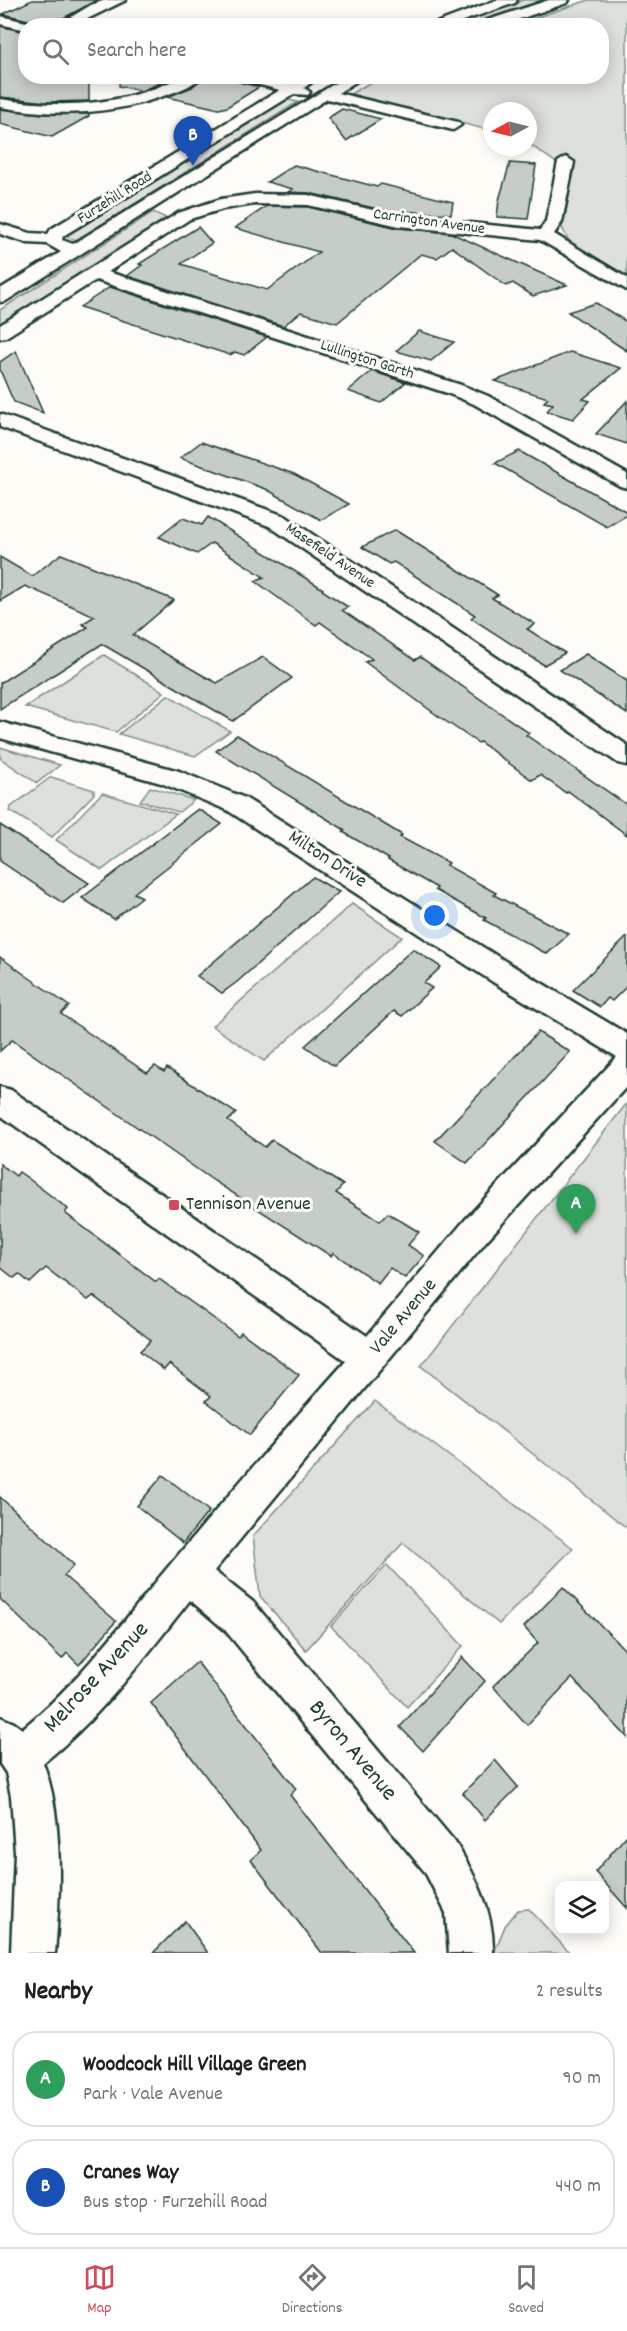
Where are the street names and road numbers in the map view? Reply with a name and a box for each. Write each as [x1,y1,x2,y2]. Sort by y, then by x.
street label: Furzehill Road [73,166,157,230]
street label: Carrington Avenue [372,203,486,241]
street label: Lullington Garth [317,334,417,386]
street label: Masefield Avenue [281,517,379,595]
street label: Milton Drive [282,824,372,896]
street label: Vale Avenue [364,1273,444,1361]
street label: Melrose Avenue [36,1615,158,1741]
street label: Byron Avenue [299,1693,405,1809]

